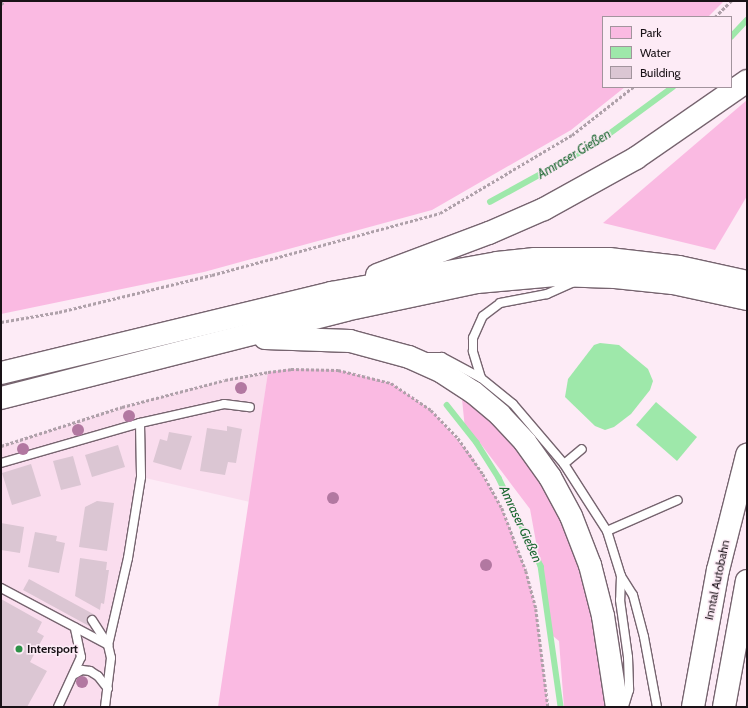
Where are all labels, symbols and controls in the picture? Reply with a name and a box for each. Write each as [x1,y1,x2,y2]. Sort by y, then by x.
legend [602,16,732,88]
text: Park [640,25,662,40]
text: Water [640,45,670,60]
text: Building [640,65,681,80]
water label: Amraser Gießen [534,126,614,182]
water label: Amraser Gießen [496,483,546,565]
street label: Inntal Autobahn [701,539,733,621]
place label: Intersport [27,642,78,656]
marker: Intersport [14,644,24,654]

